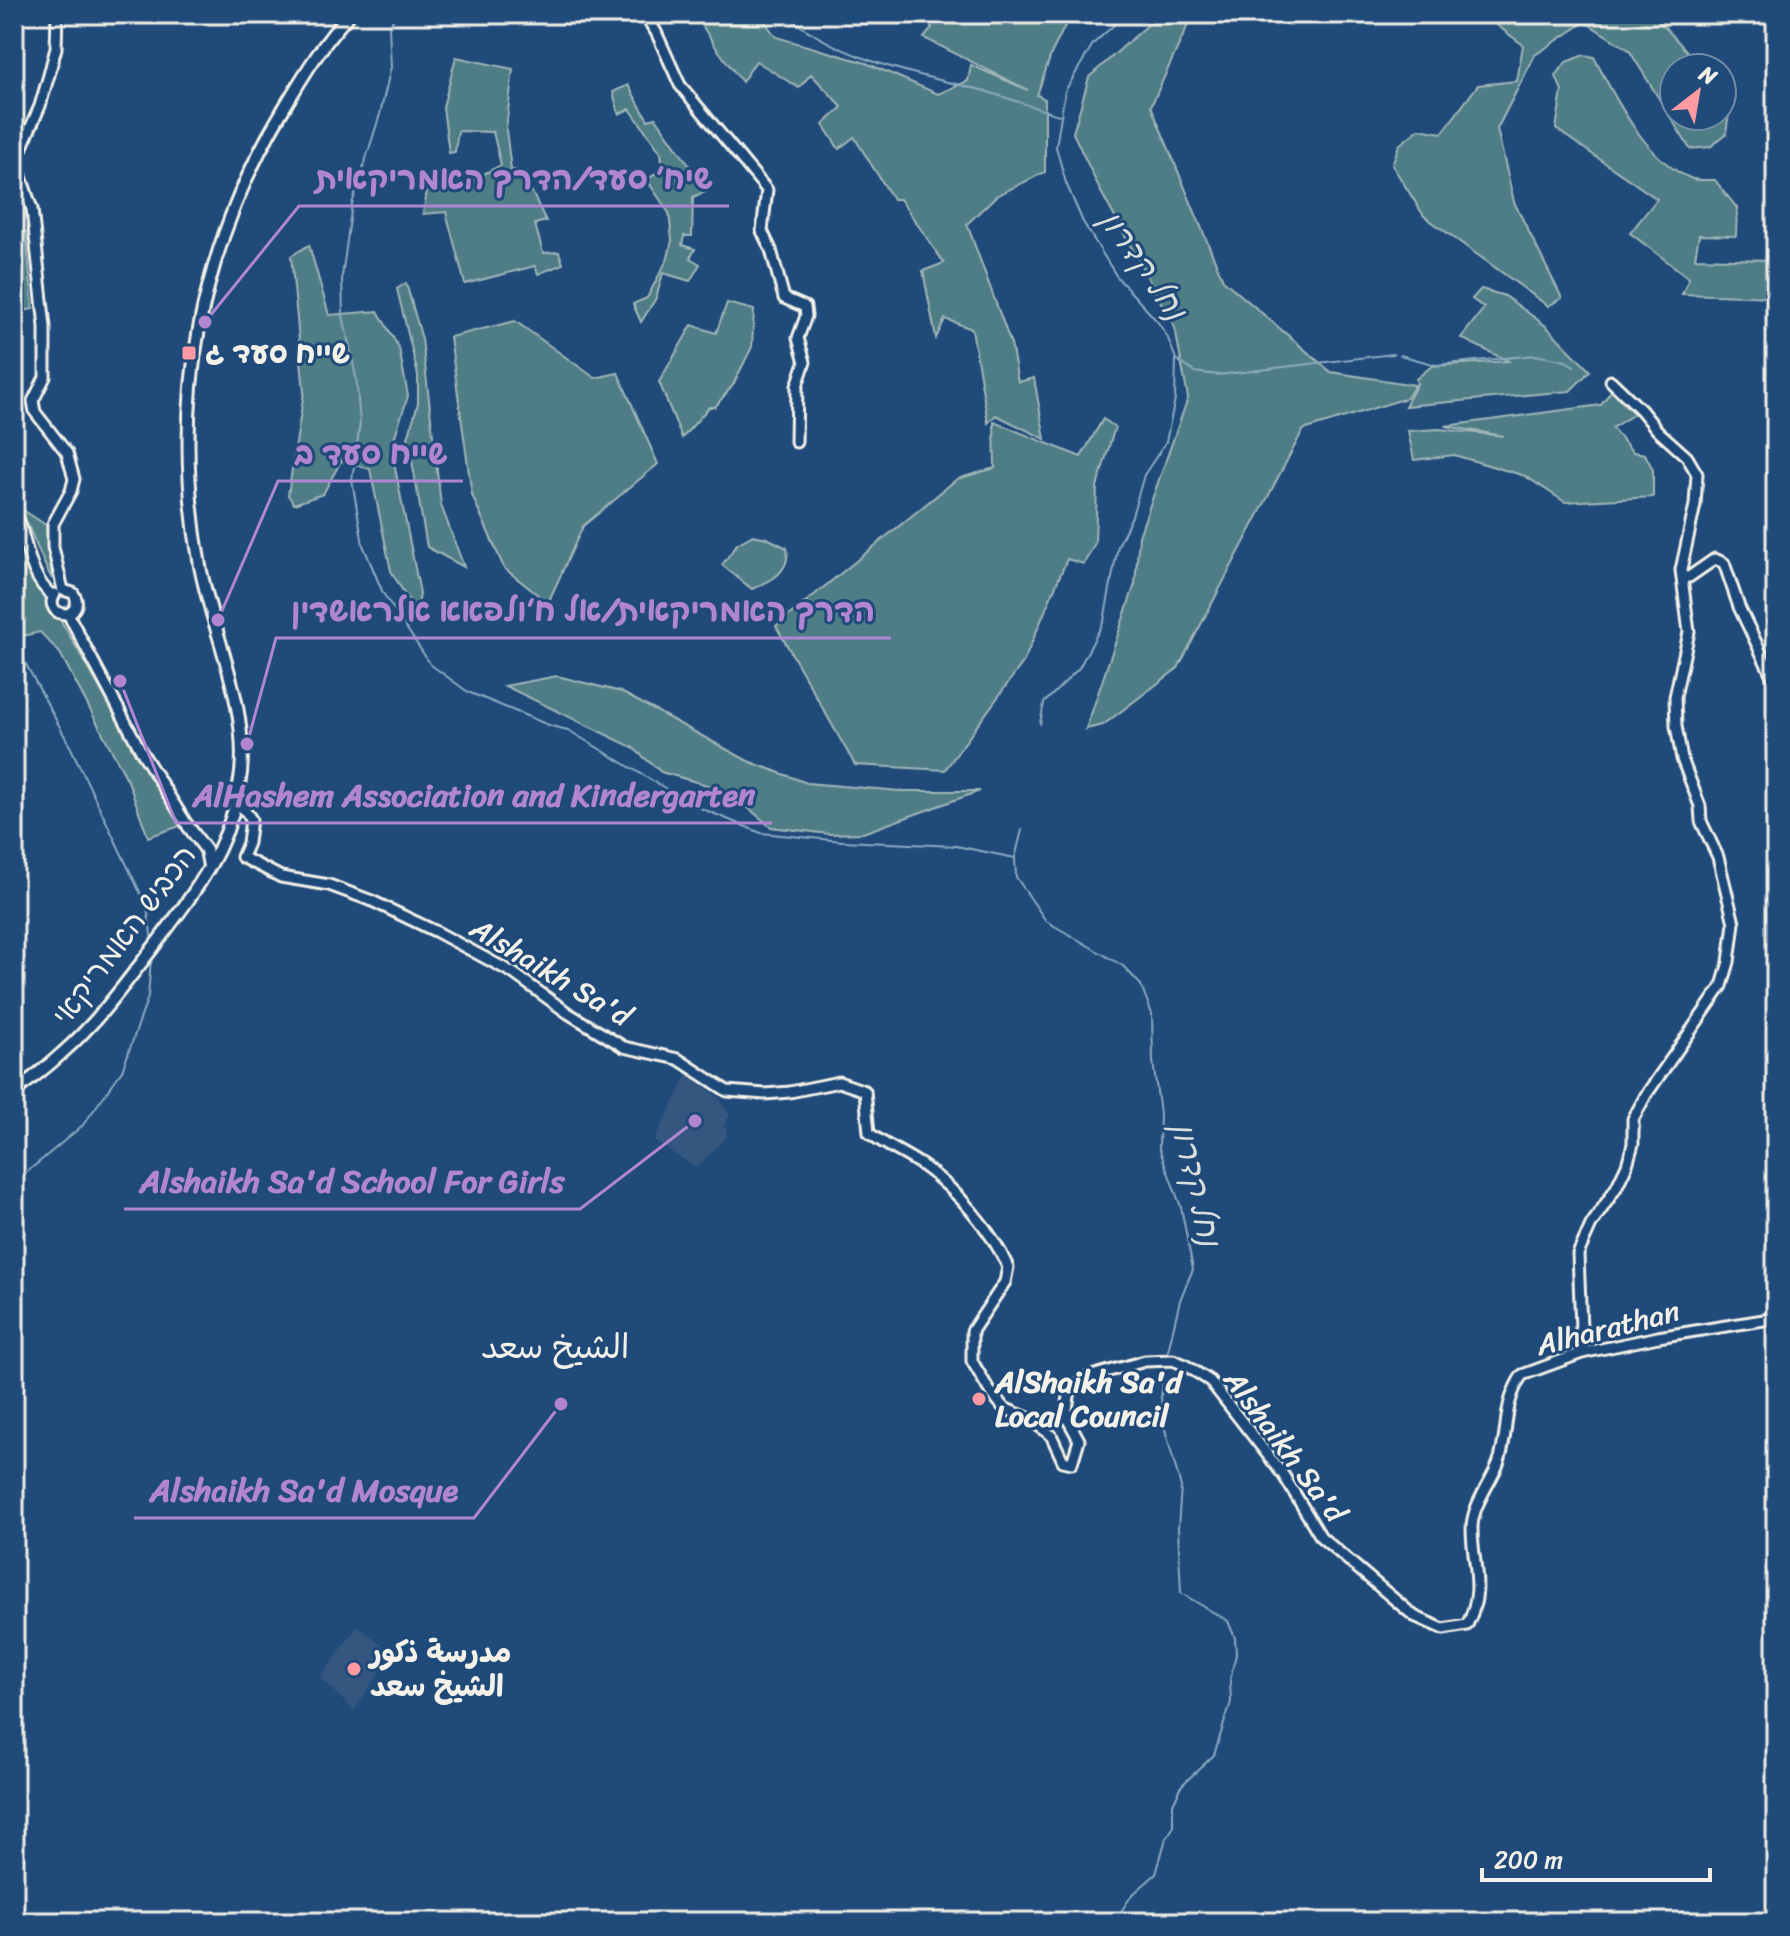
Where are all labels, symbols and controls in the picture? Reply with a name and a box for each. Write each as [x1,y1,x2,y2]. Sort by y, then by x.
north arrow [1658,52,1738,132]
text: N [1691,54,1725,96]
callout: שיח׳ סעד/הדרך האמריקאית [299,150,729,206]
text: שיח׳ סעד/הדרך האמריקאית [313,150,713,207]
water label: נחל קדרון [1084,197,1203,334]
place label: שייח סעד ג [205,326,350,380]
marker: שייח סעד ג [180,344,198,362]
callout: שייח סעד ב [278,425,463,481]
text: שייח סעד ב [293,425,448,482]
callout: הדרך האמריקאית/אל ח׳ולפאא אלראשדין [276,582,891,638]
text: הדרך האמריקאית/אל ח׳ולפאא אלראשדין [291,582,875,639]
callout: AlHashem Association and Kindergarten [176,767,772,823]
text: AlHashem Association and Kindergarten [191,767,756,824]
street label: הכביש האמריקאי [37,832,211,1038]
street label: Alshaikh Sa'd [458,902,645,1043]
water label: נחל קדרון [1154,1116,1238,1253]
callout: Alshaikh Sa'd School For Girls [124,1153,580,1209]
text: Alshaikh Sa'd School For Girls [137,1153,566,1210]
street label: Alharathan [1529,1284,1686,1372]
district label: الشيخ سعد [481,1317,629,1377]
place label: AlShaikh Sa'd Local Council [993,1355,1184,1443]
street label: Alshaikh Sa'd [1208,1356,1362,1536]
marker: AlShaikh Sa'd Local Council [970,1390,988,1408]
callout: Alshaikh Sa'd Mosque [134,1462,474,1518]
text: Alshaikh Sa'd Mosque [148,1462,459,1519]
place label: مدرسة ذكور الشيخ سعد [367,1625,512,1713]
marker: مدرسة ذكور الشيخ سعد [345,1660,363,1678]
scale bar [1482,1832,1710,1882]
text: 200 m [1494,1839,1563,1881]

